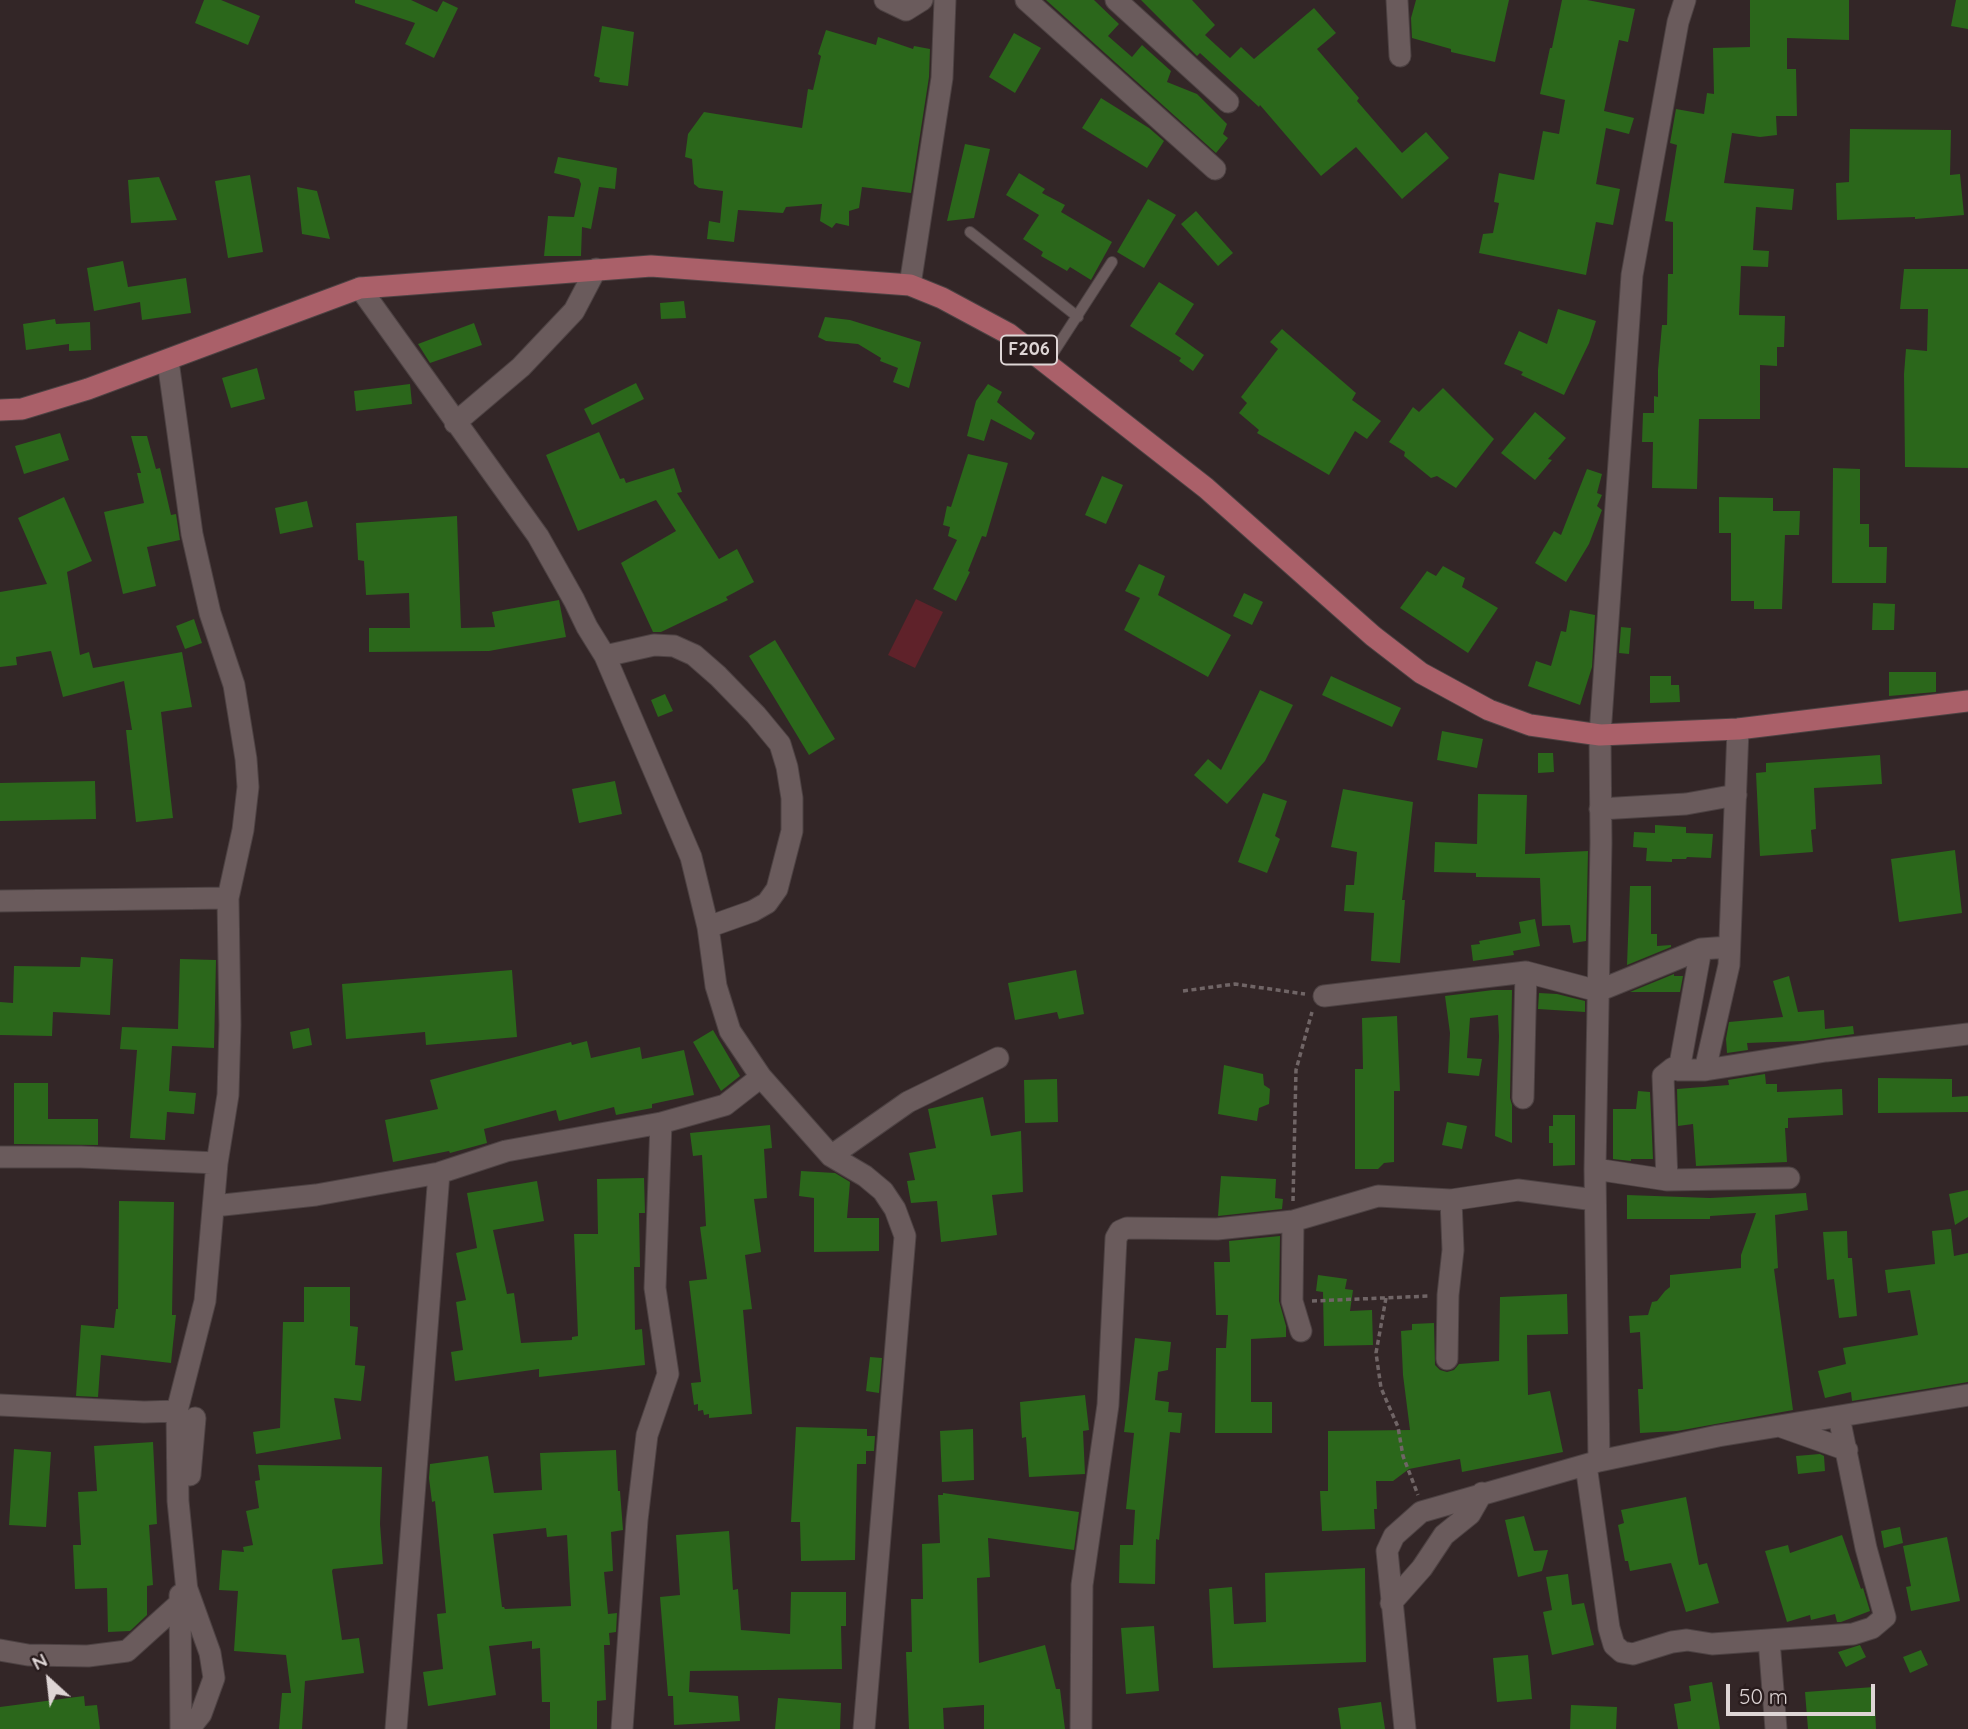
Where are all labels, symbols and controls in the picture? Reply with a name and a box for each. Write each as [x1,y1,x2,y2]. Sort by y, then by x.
road number: F206 [1001,336,1057,364]
north arrow [14,1645,84,1715]
text: N [28,1647,51,1675]
scale bar [1730,1670,1879,1714]
text: 50 m [1739,1683,1788,1709]

